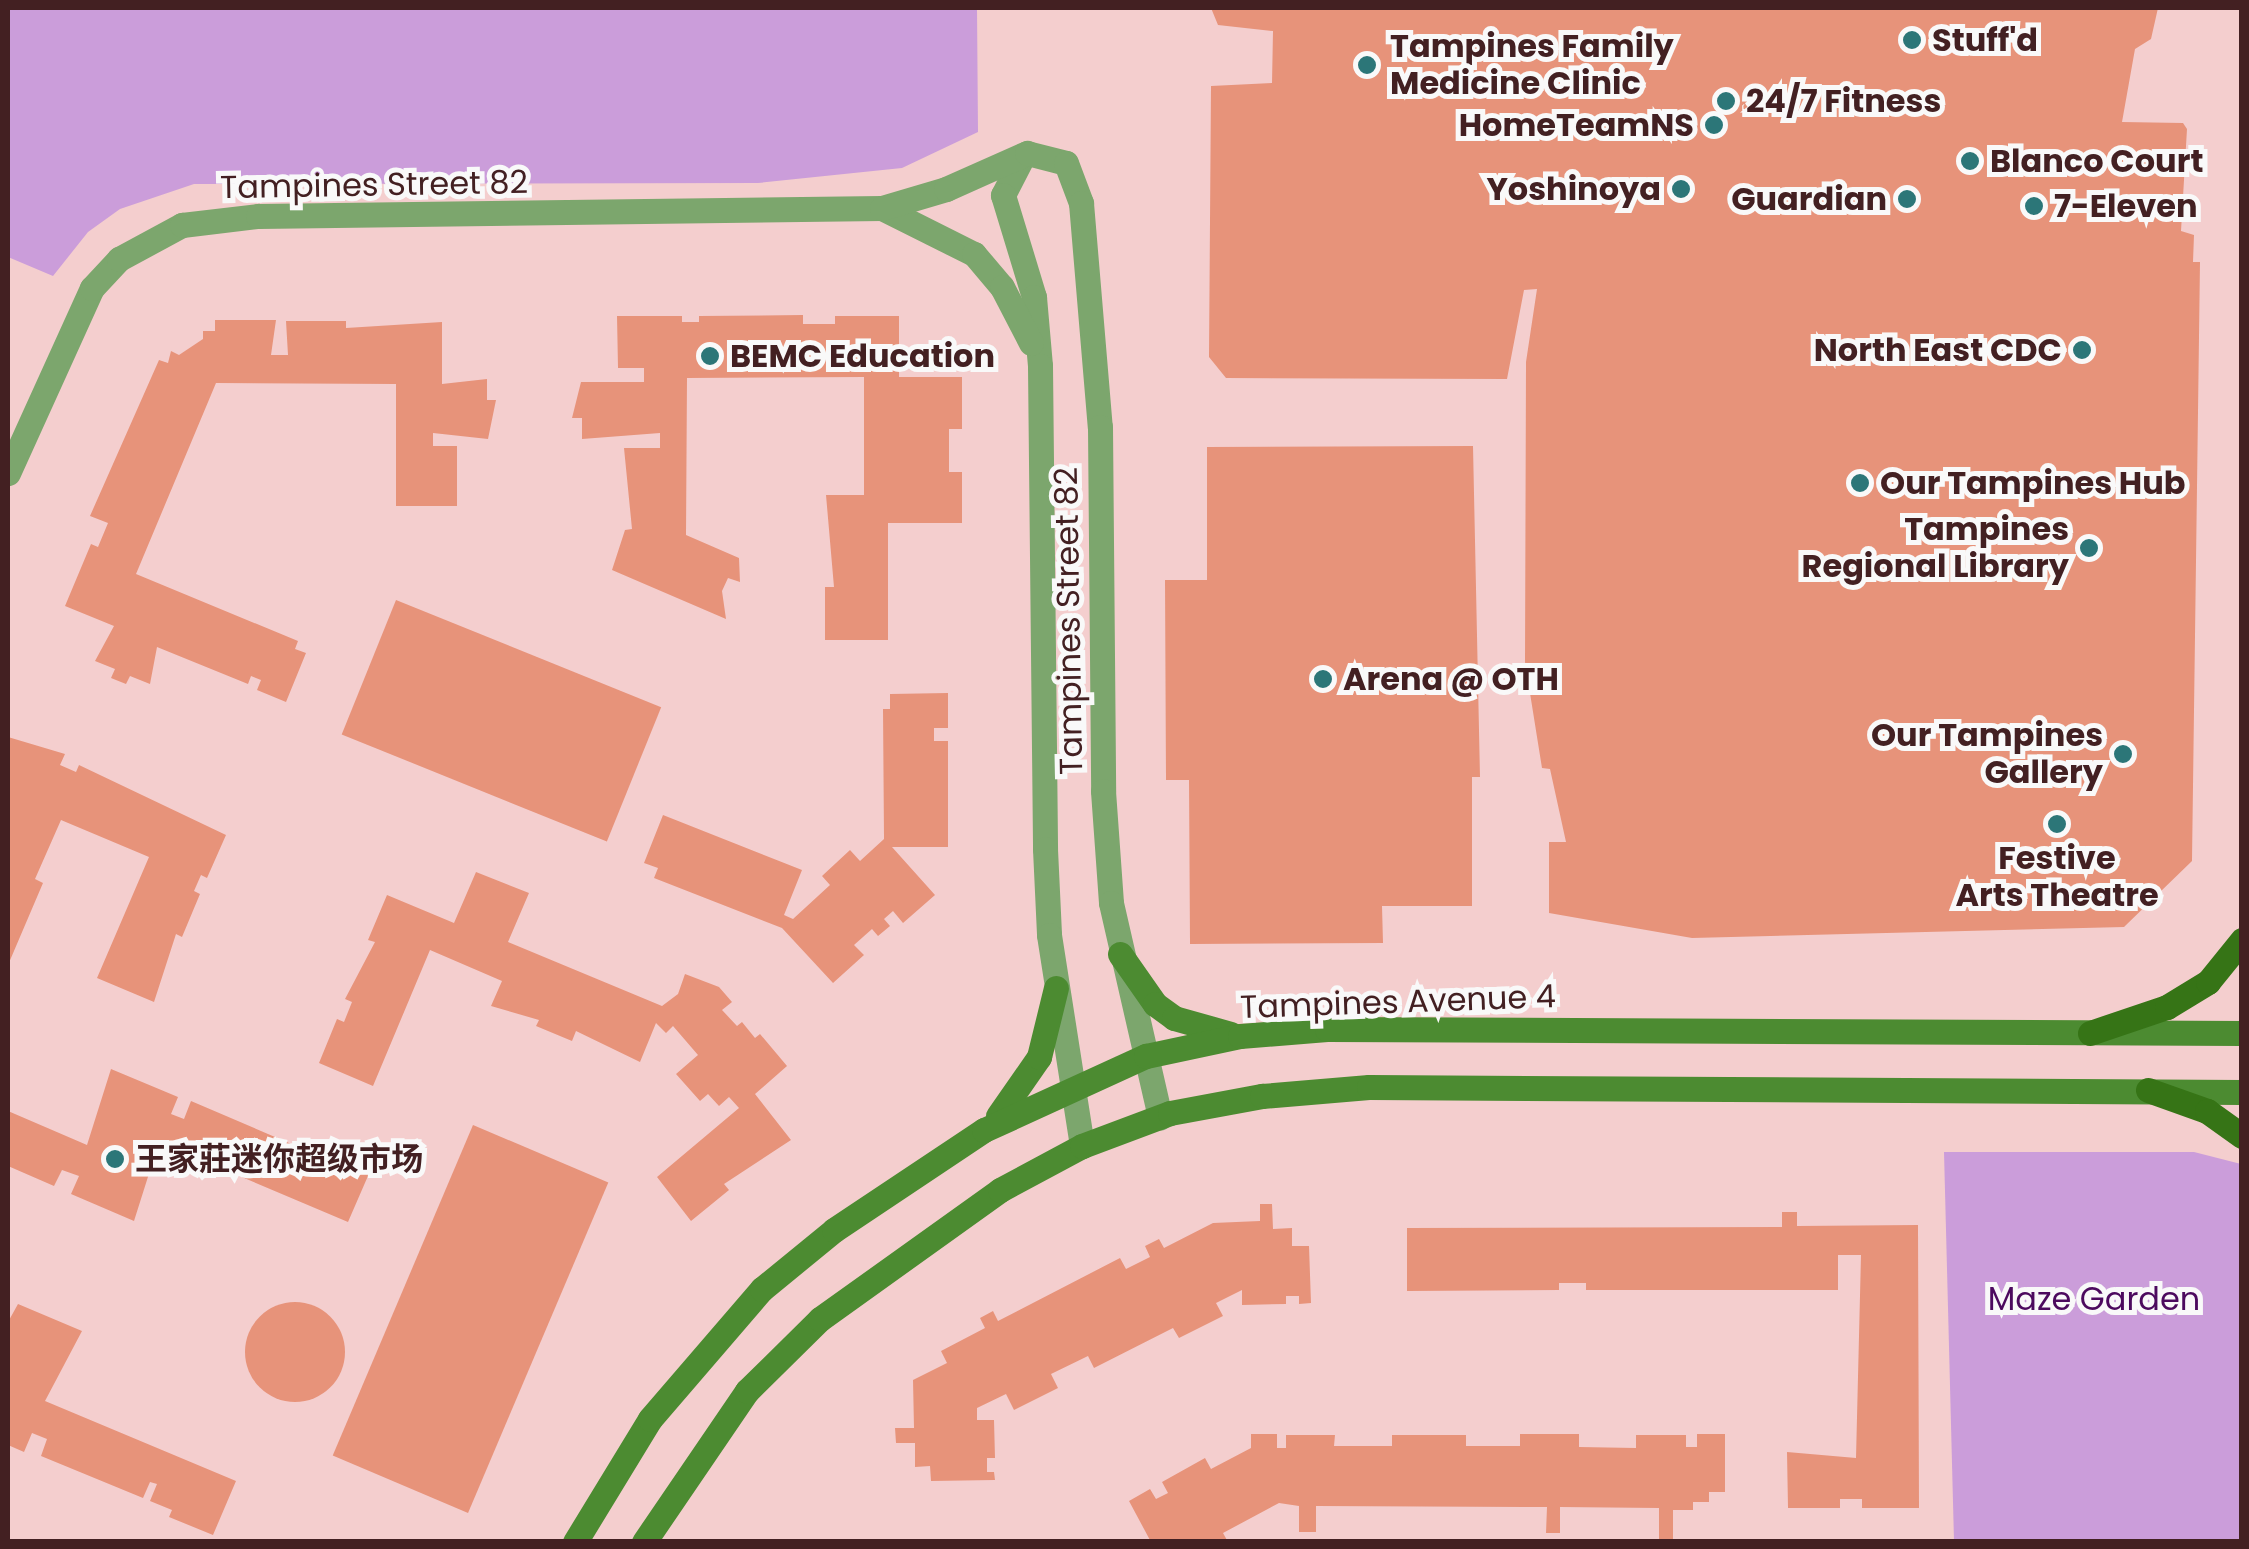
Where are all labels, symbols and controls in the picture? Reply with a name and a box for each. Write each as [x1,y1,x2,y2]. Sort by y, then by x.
place label: Stuff'd [1932,21,2038,59]
place label: Tampines Family Medicine Clinic [1390,28,1674,103]
marker: Stuff'd [1901,29,1923,51]
marker: Tampines Family Medicine Clinic [1354,52,1380,78]
place label: 24/7 Fitness [1746,82,1941,120]
marker: 24/7 Fitness [1715,90,1737,112]
place label: HomeTeamNS [1459,106,1694,144]
marker: HomeTeamNS [1703,114,1725,136]
place label: Blanco Court [1990,142,2203,180]
marker: Blanco Court [1959,150,1981,172]
street label: Tampines Street 82 [220,163,528,207]
place label: Yoshinoya [1486,170,1661,208]
marker: Yoshinoya [1670,178,1692,200]
place label: Guardian [1731,180,1887,218]
place label: 7-Eleven [2054,187,2197,225]
marker: Guardian [1896,188,1918,210]
marker: 7-Eleven [2023,195,2045,217]
place label: North East CDC [1814,331,2062,369]
place label: BEMC Education [730,337,995,375]
marker: North East CDC [2071,339,2093,361]
marker: BEMC Education [699,345,721,367]
place label: Our Tampines Hub [1880,464,2186,502]
street label: Tampines Street 82 [1047,467,1091,775]
marker: Our Tampines Hub [1849,472,1871,494]
place label: Tampines Regional Library [1802,511,2069,586]
marker: Tampines Regional Library [2078,537,2100,559]
place label: Arena @ OTH [1343,660,1559,698]
marker: Arena @ OTH [1312,668,1334,690]
place label: Our Tampines Gallery [1871,717,2103,792]
marker: Our Tampines Gallery [2112,743,2134,765]
marker: Festive Arts Theatre [2046,813,2068,835]
place label: Festive Arts Theatre [1955,840,2159,915]
street label: Tampines Avenue 4 [1240,977,1556,1027]
place label: 王家莊迷你超级市场 [135,1140,423,1178]
marker: 王家莊迷你超级市场 [104,1148,126,1170]
park label: Maze Garden [1988,1280,2200,1318]

